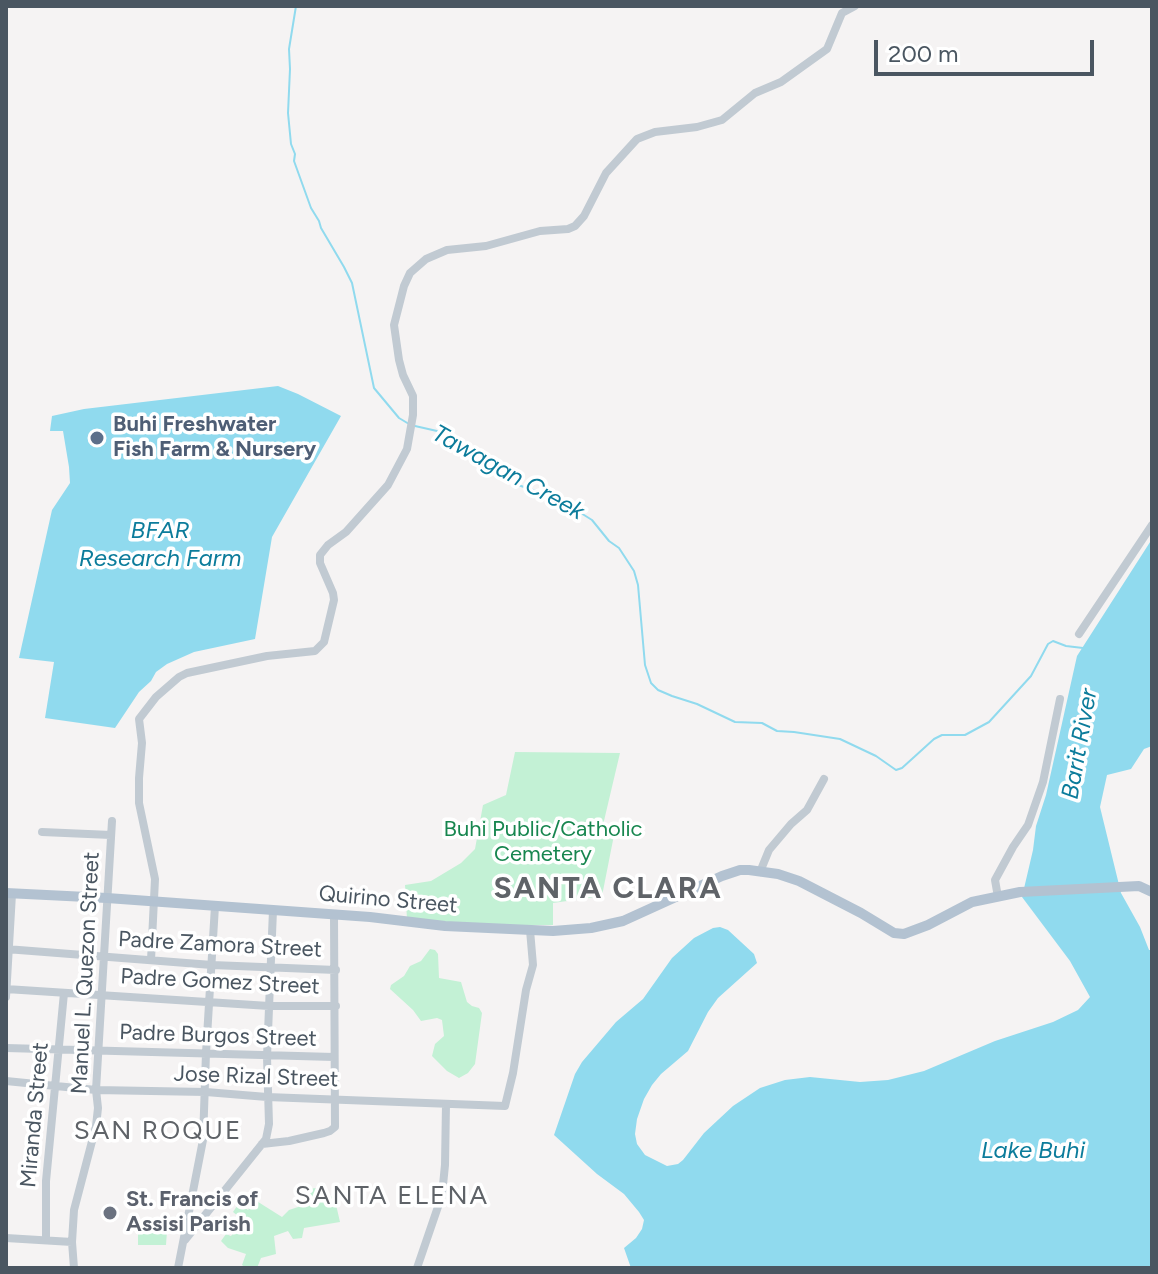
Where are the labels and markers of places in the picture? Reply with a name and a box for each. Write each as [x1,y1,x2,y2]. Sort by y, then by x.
place label: Buhi Freshwater Fish Farm & Nursery [113,412,316,464]
marker: Buhi Freshwater Fish Farm & Nursery [88,429,106,447]
place label: St. Francis of Assisi Parish [126,1187,258,1238]
marker: St. Francis of Assisi Parish [101,1204,119,1222]

